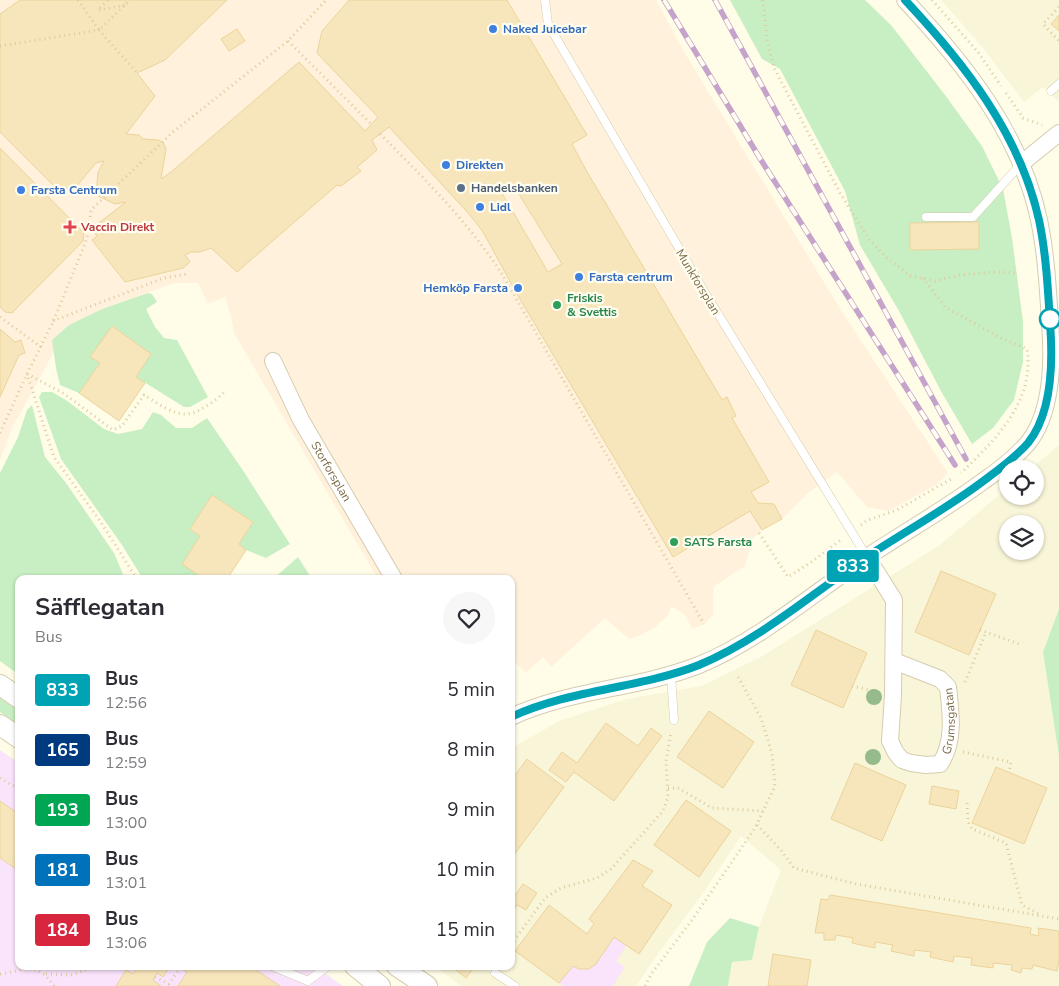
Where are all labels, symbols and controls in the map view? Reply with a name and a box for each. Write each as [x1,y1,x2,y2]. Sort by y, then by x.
place label: Naked Juicebar [503,21,587,37]
marker: Naked Juicebar [487,23,499,35]
place label: Direkten [456,157,504,173]
marker: Direkten [440,159,452,171]
place label: Handelsbanken [471,180,558,196]
place label: Farsta Centrum [31,182,117,198]
marker: Handelsbanken [455,182,467,194]
marker: Farsta Centrum [15,184,27,196]
place label: Lidl [490,199,511,215]
marker: Lidl [474,201,486,213]
place label: Vaccin Direkt [80,219,154,235]
marker: Vaccin Direkt [63,220,77,234]
street label: Munkforsplan [672,246,724,318]
place label: Farsta centrum [589,269,673,285]
marker: Farsta centrum [573,271,585,283]
place label: Hemköp Farsta [423,280,508,296]
marker: Hemköp Farsta [512,282,524,294]
place label: Friskis & Svettis [567,290,617,320]
marker: Friskis & Svettis [551,299,563,311]
unlabelled marker [1039,308,1059,330]
street label: Storforsplan [307,439,355,505]
map controls [999,460,1044,560]
button: locate [999,460,1044,505]
button: layers [999,515,1044,560]
place label: SATS Farsta [684,534,752,550]
marker: SATS Farsta [668,536,680,548]
line badge: 833 [824,550,882,582]
text: 833 [837,554,869,578]
text: Säfflegatan [35,591,165,623]
button: heart [443,592,495,644]
text: Bus [35,626,63,648]
text: Bus [105,666,138,692]
text: 5 min [447,677,495,703]
text: 833 [46,678,79,702]
street label: Grumsgatan [938,687,959,756]
text: 12:56 [105,692,147,714]
text: Bus [105,726,138,752]
text: 8 min [447,737,495,763]
text: 165 [46,738,79,762]
text: 12:59 [105,752,147,774]
text: Bus [105,786,138,812]
text: 9 min [447,797,495,823]
text: 193 [46,798,79,822]
text: 13:00 [105,812,147,834]
text: Bus [105,846,138,872]
text: 10 min [436,857,495,883]
text: 181 [46,858,79,882]
text: 13:01 [105,872,147,894]
text: Bus [105,906,138,932]
text: 15 min [436,917,495,943]
text: 184 [46,918,79,942]
text: 13:06 [105,932,147,954]

